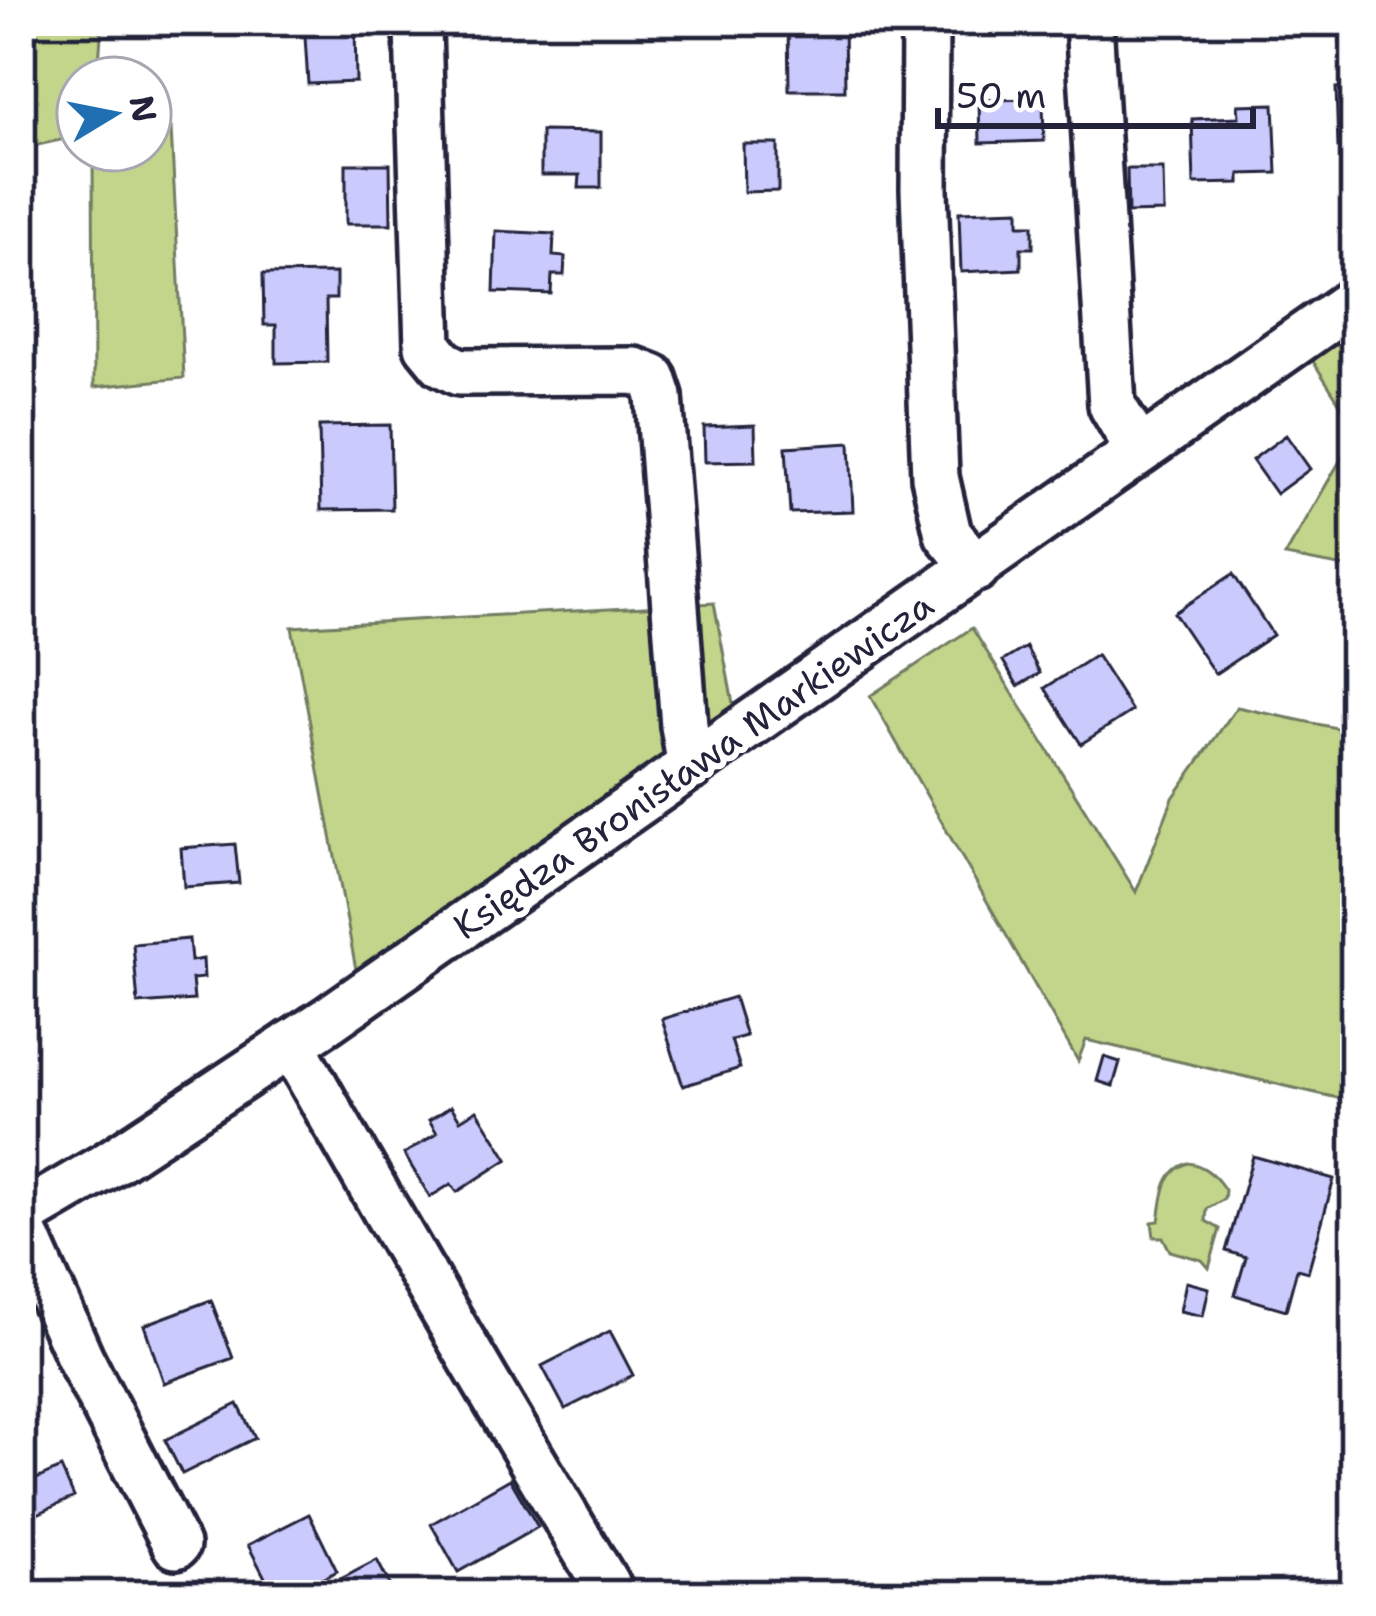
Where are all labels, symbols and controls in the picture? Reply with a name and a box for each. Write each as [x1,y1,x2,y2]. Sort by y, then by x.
north arrow [54,54,174,174]
scale bar [938,54,1253,128]
text: 50 m [956,71,1046,120]
text: N [119,92,167,126]
street label: Księdza Bronisława Markiewicza [444,580,943,951]

